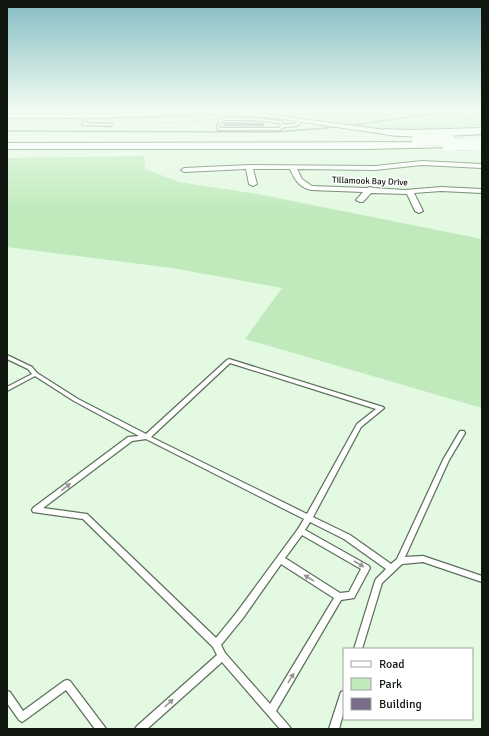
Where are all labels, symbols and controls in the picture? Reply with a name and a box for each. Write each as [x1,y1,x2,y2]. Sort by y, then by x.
street label: Tillamook Bay Drive [332,175,409,188]
one-way arrow [61,483,71,491]
one-way arrow [353,560,365,567]
one-way arrow [304,574,315,581]
legend [343,648,473,720]
text: Road [379,657,405,672]
one-way arrow [287,672,294,684]
text: Park [379,677,402,692]
text: Building [379,697,422,712]
one-way arrow [164,698,174,708]

